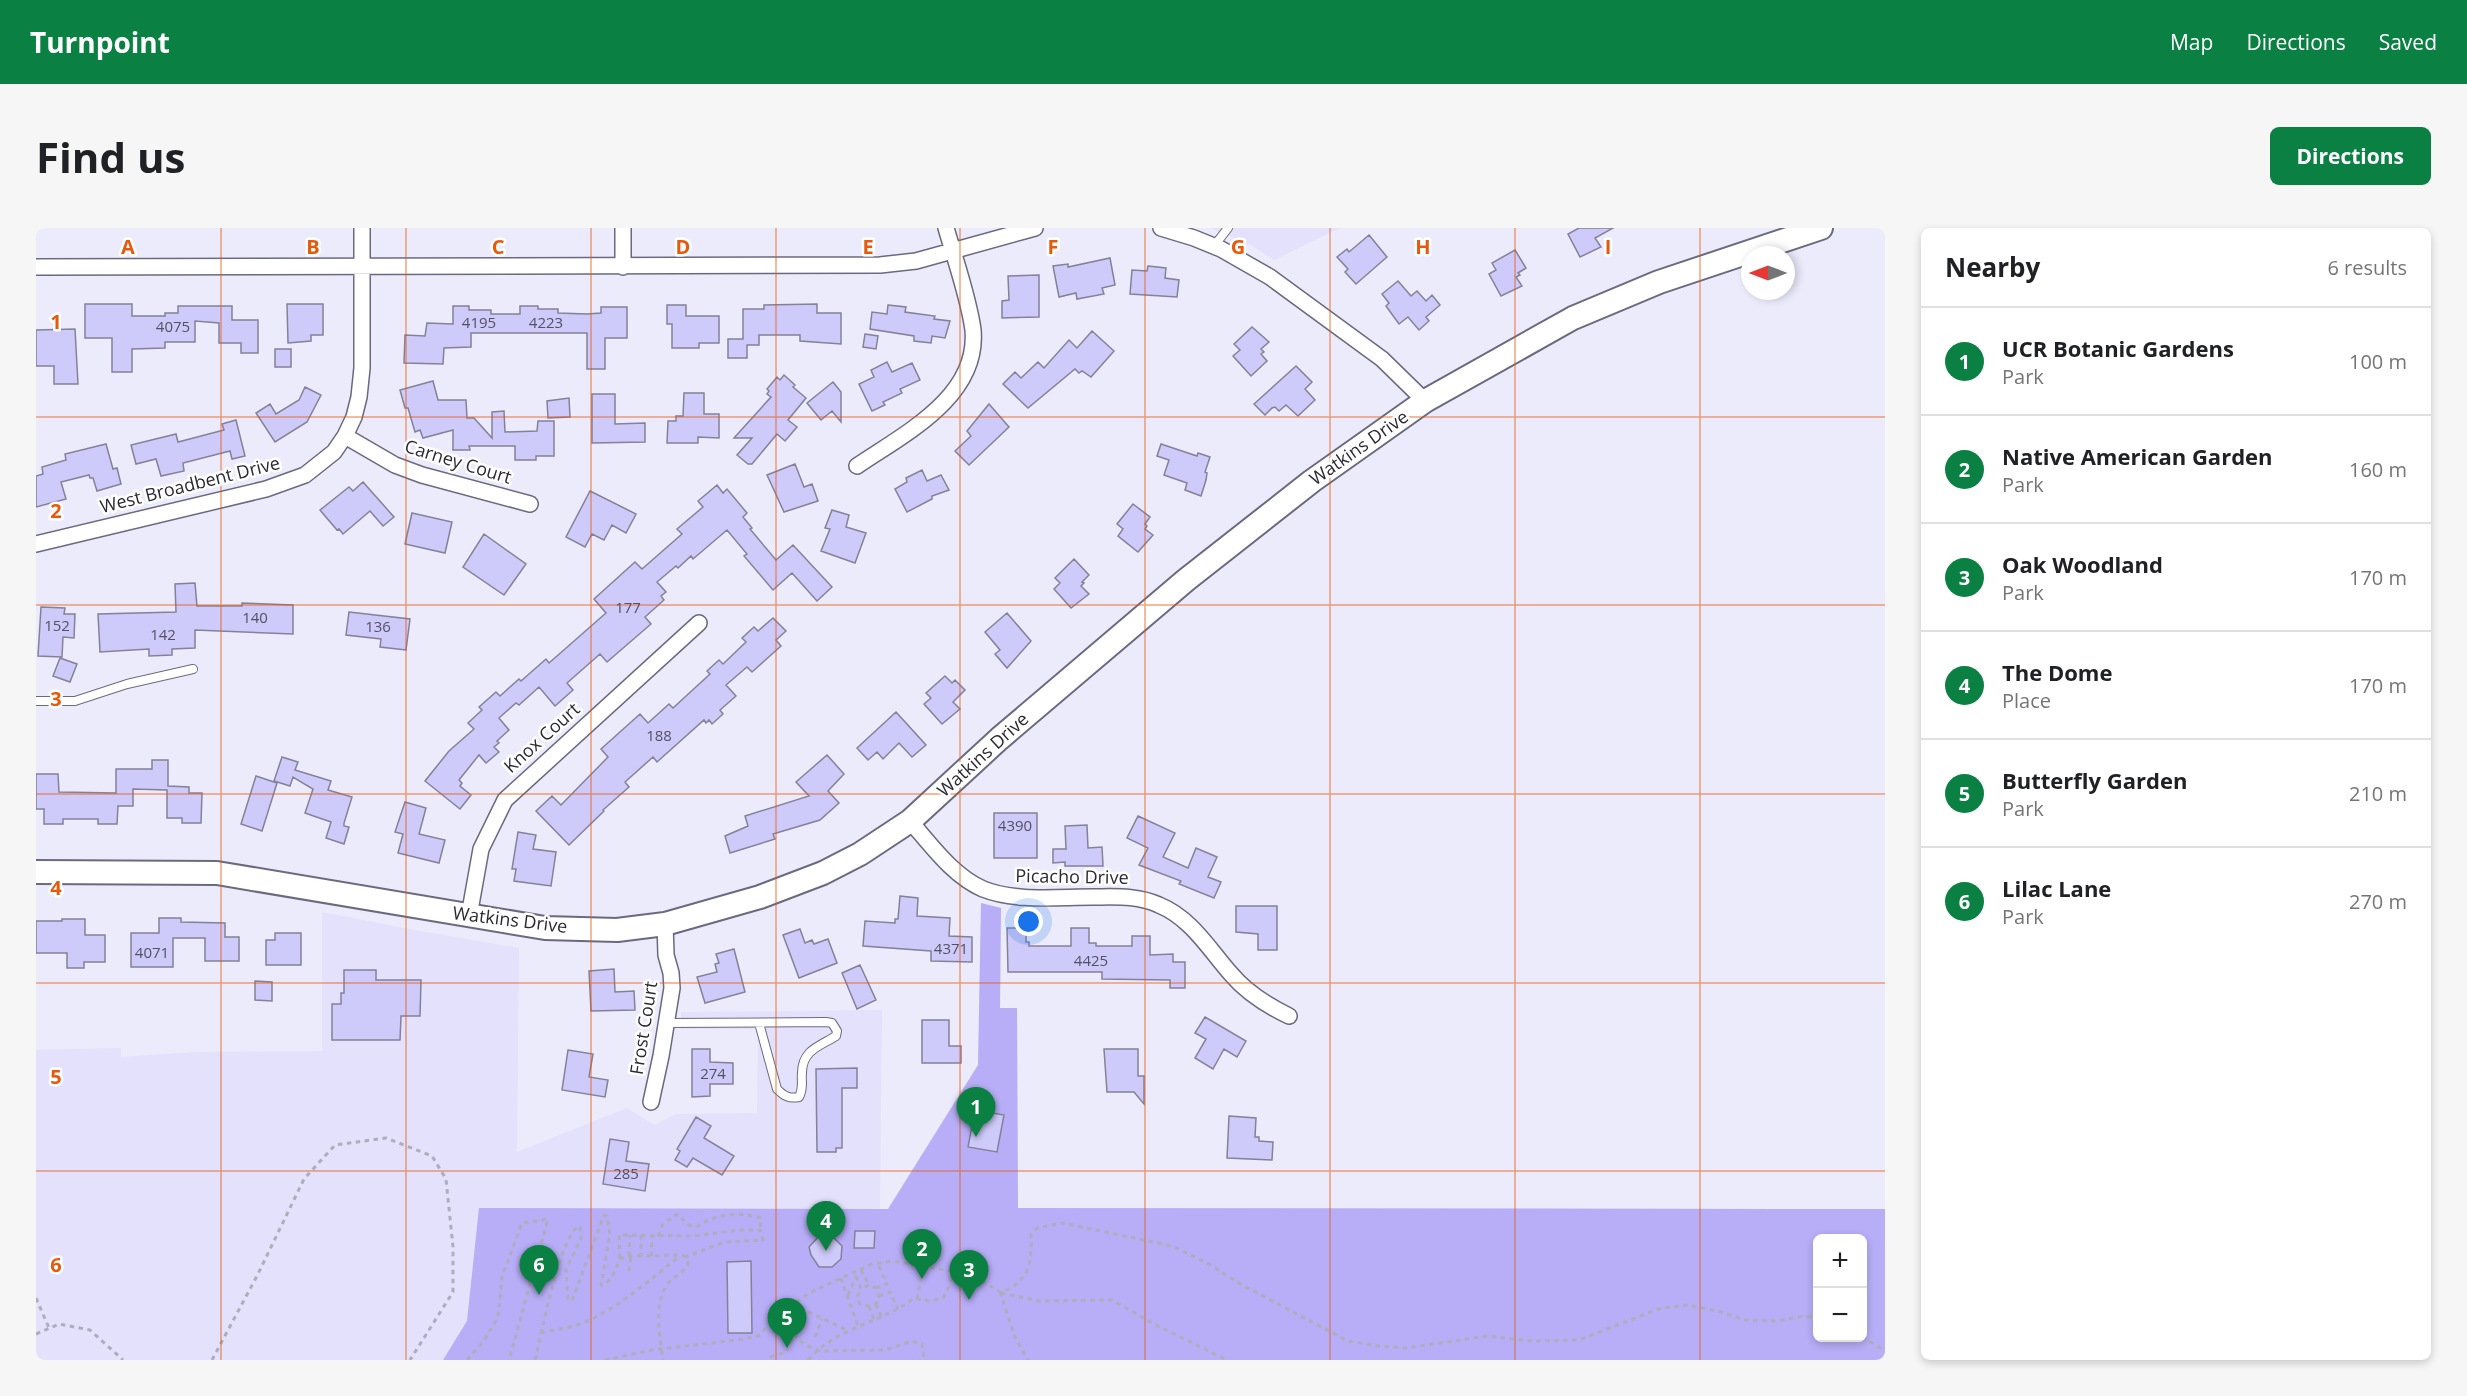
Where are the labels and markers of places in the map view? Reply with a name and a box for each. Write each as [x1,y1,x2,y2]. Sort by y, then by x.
pin: 1 [956,1088,996,1137]
pin: 4 [806,1202,846,1251]
pin: 2 [902,1230,942,1279]
pin: 6 [520,1246,558,1295]
pin: 3 [950,1250,988,1300]
pin: 5 [768,1298,807,1348]

